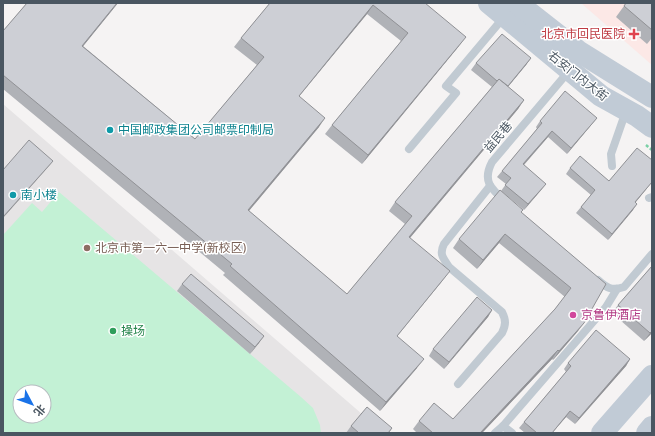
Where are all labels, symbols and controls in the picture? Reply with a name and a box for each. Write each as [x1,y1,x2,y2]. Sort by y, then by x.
place label: 北京市回民医院 [541,26,625,41]
marker: 北京市回民医院 [628,28,640,40]
street label: 右安门内大街 [545,48,611,104]
street label: 益民巷 [480,118,515,155]
place label: 中国邮政集团公司邮票印制局 [118,122,274,137]
marker: 中国邮政集团公司邮票印制局 [105,125,115,135]
place label: 南小楼 [21,187,57,202]
marker: 南小楼 [8,190,18,200]
place label: 北京市第一六一中学(新校区) [95,240,247,255]
marker: 北京市第一六一中学(新校区) [82,243,92,253]
place label: 京鲁伊酒店 [581,307,641,322]
marker: 京鲁伊酒店 [568,310,578,320]
place label: 操场 [121,323,145,338]
marker: 操场 [108,326,118,336]
north arrow [12,384,52,424]
text: 北 [31,402,48,419]

